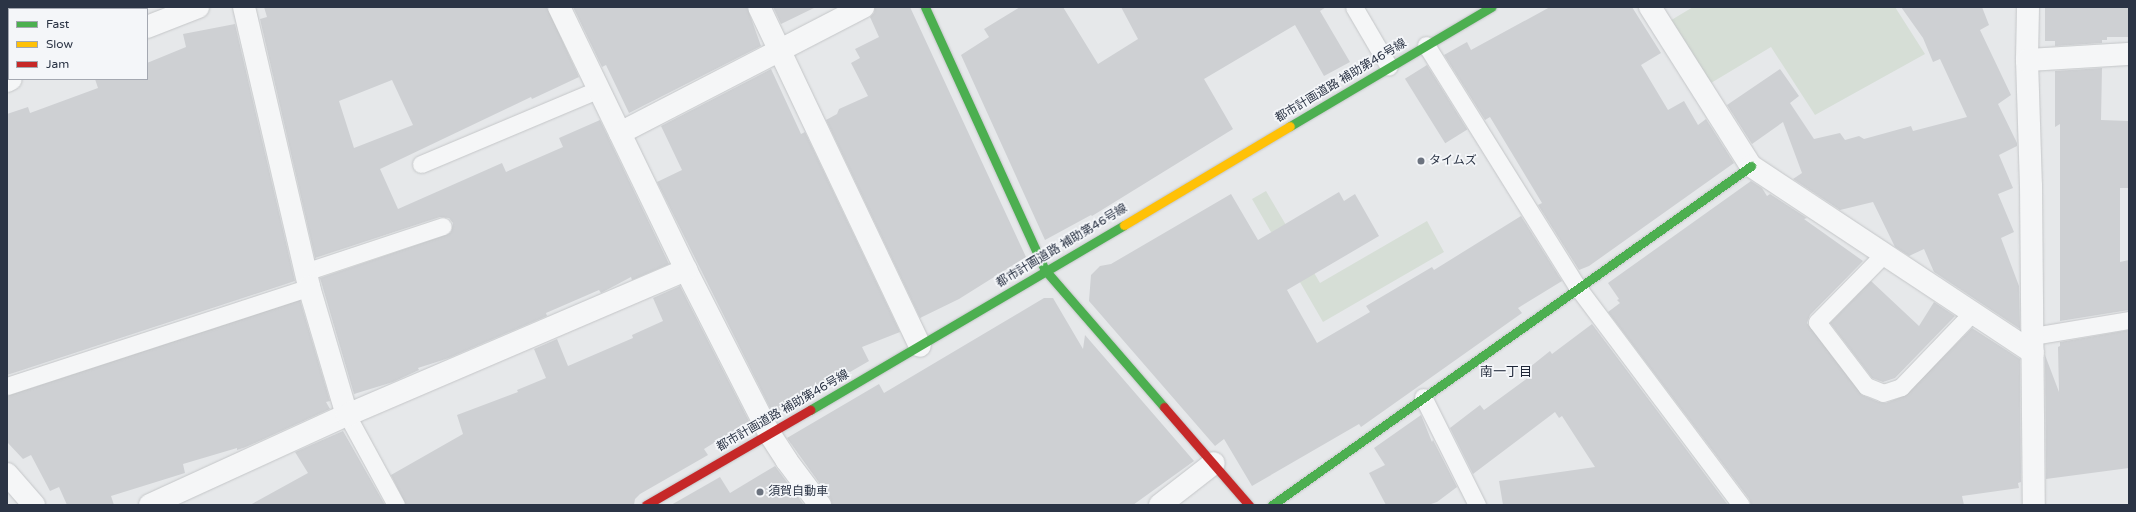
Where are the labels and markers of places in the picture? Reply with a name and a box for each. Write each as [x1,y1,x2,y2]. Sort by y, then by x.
place label: タイムズ [1429,154,1477,168]
marker: タイムズ [1416,156,1426,166]
place label: 須賀自動車 [768,485,828,499]
marker: 須賀自動車 [755,487,765,497]

